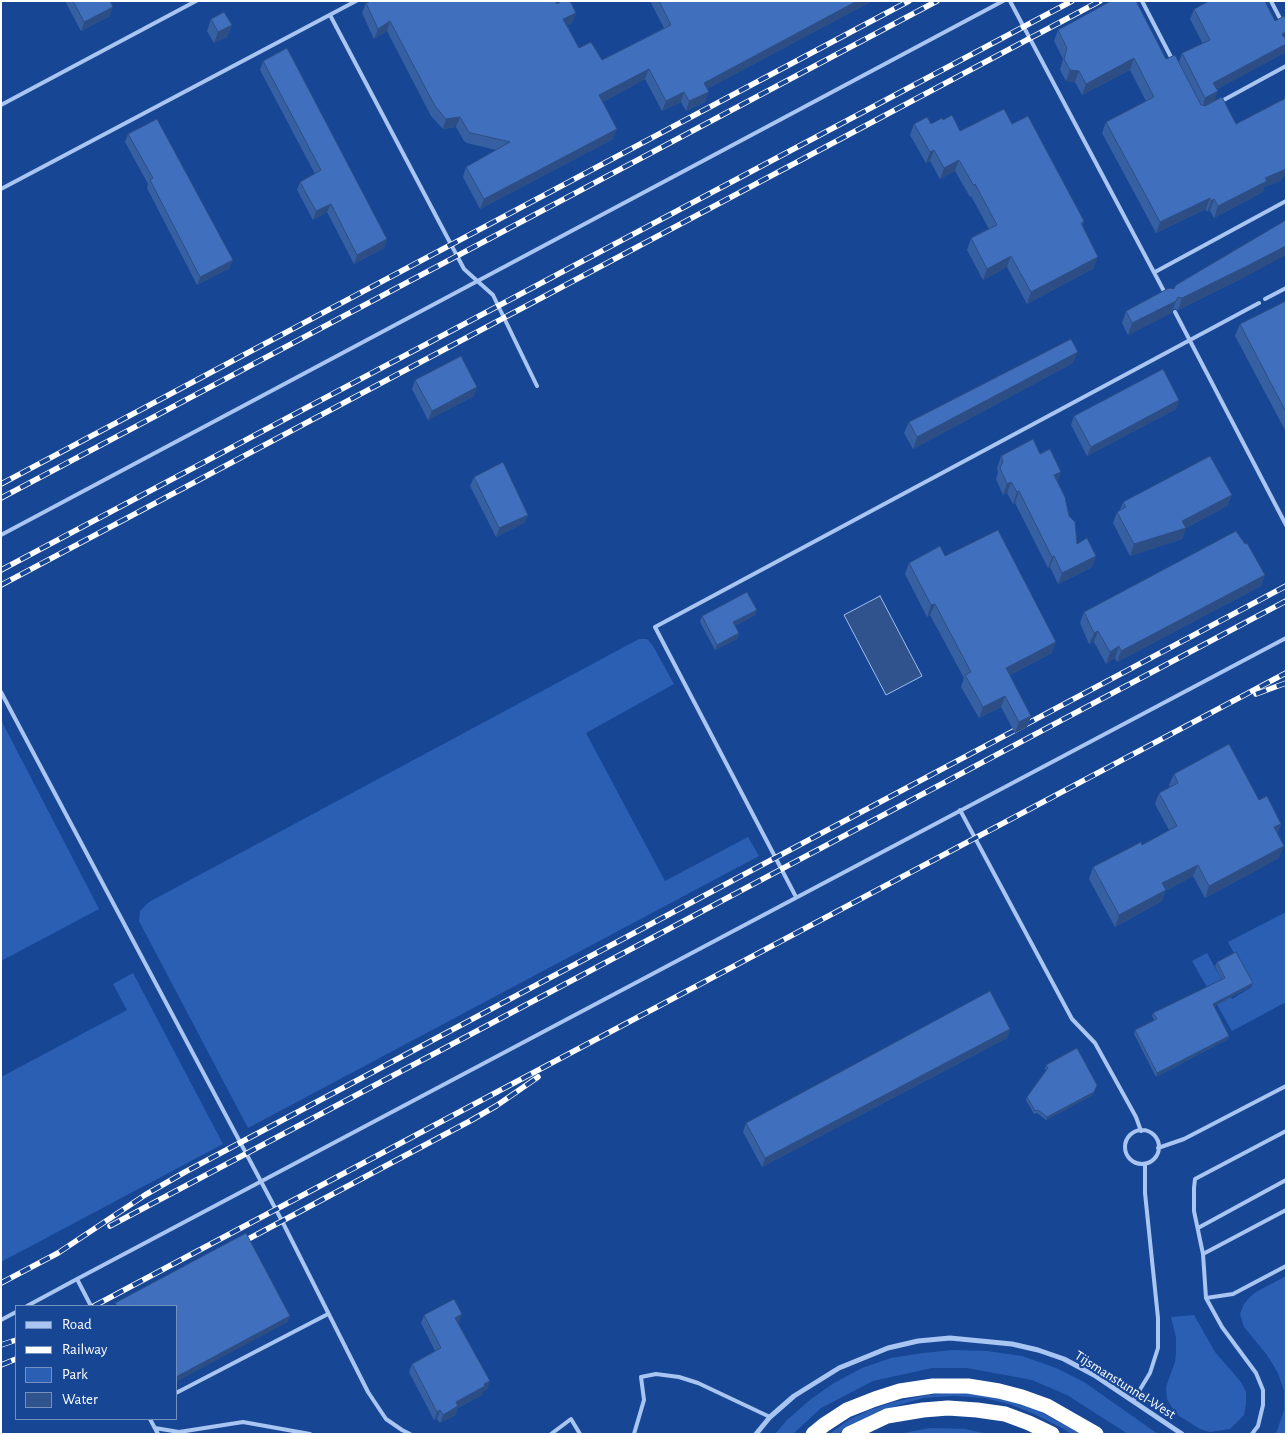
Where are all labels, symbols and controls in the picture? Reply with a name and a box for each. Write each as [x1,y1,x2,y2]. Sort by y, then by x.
legend [15,1305,178,1420]
text: Road [62,1317,92,1332]
text: Railway [62,1342,107,1357]
street label: Tijsmanstunnel-West [1071,1347,1179,1423]
text: Park [62,1367,88,1382]
text: Water [62,1392,98,1407]

